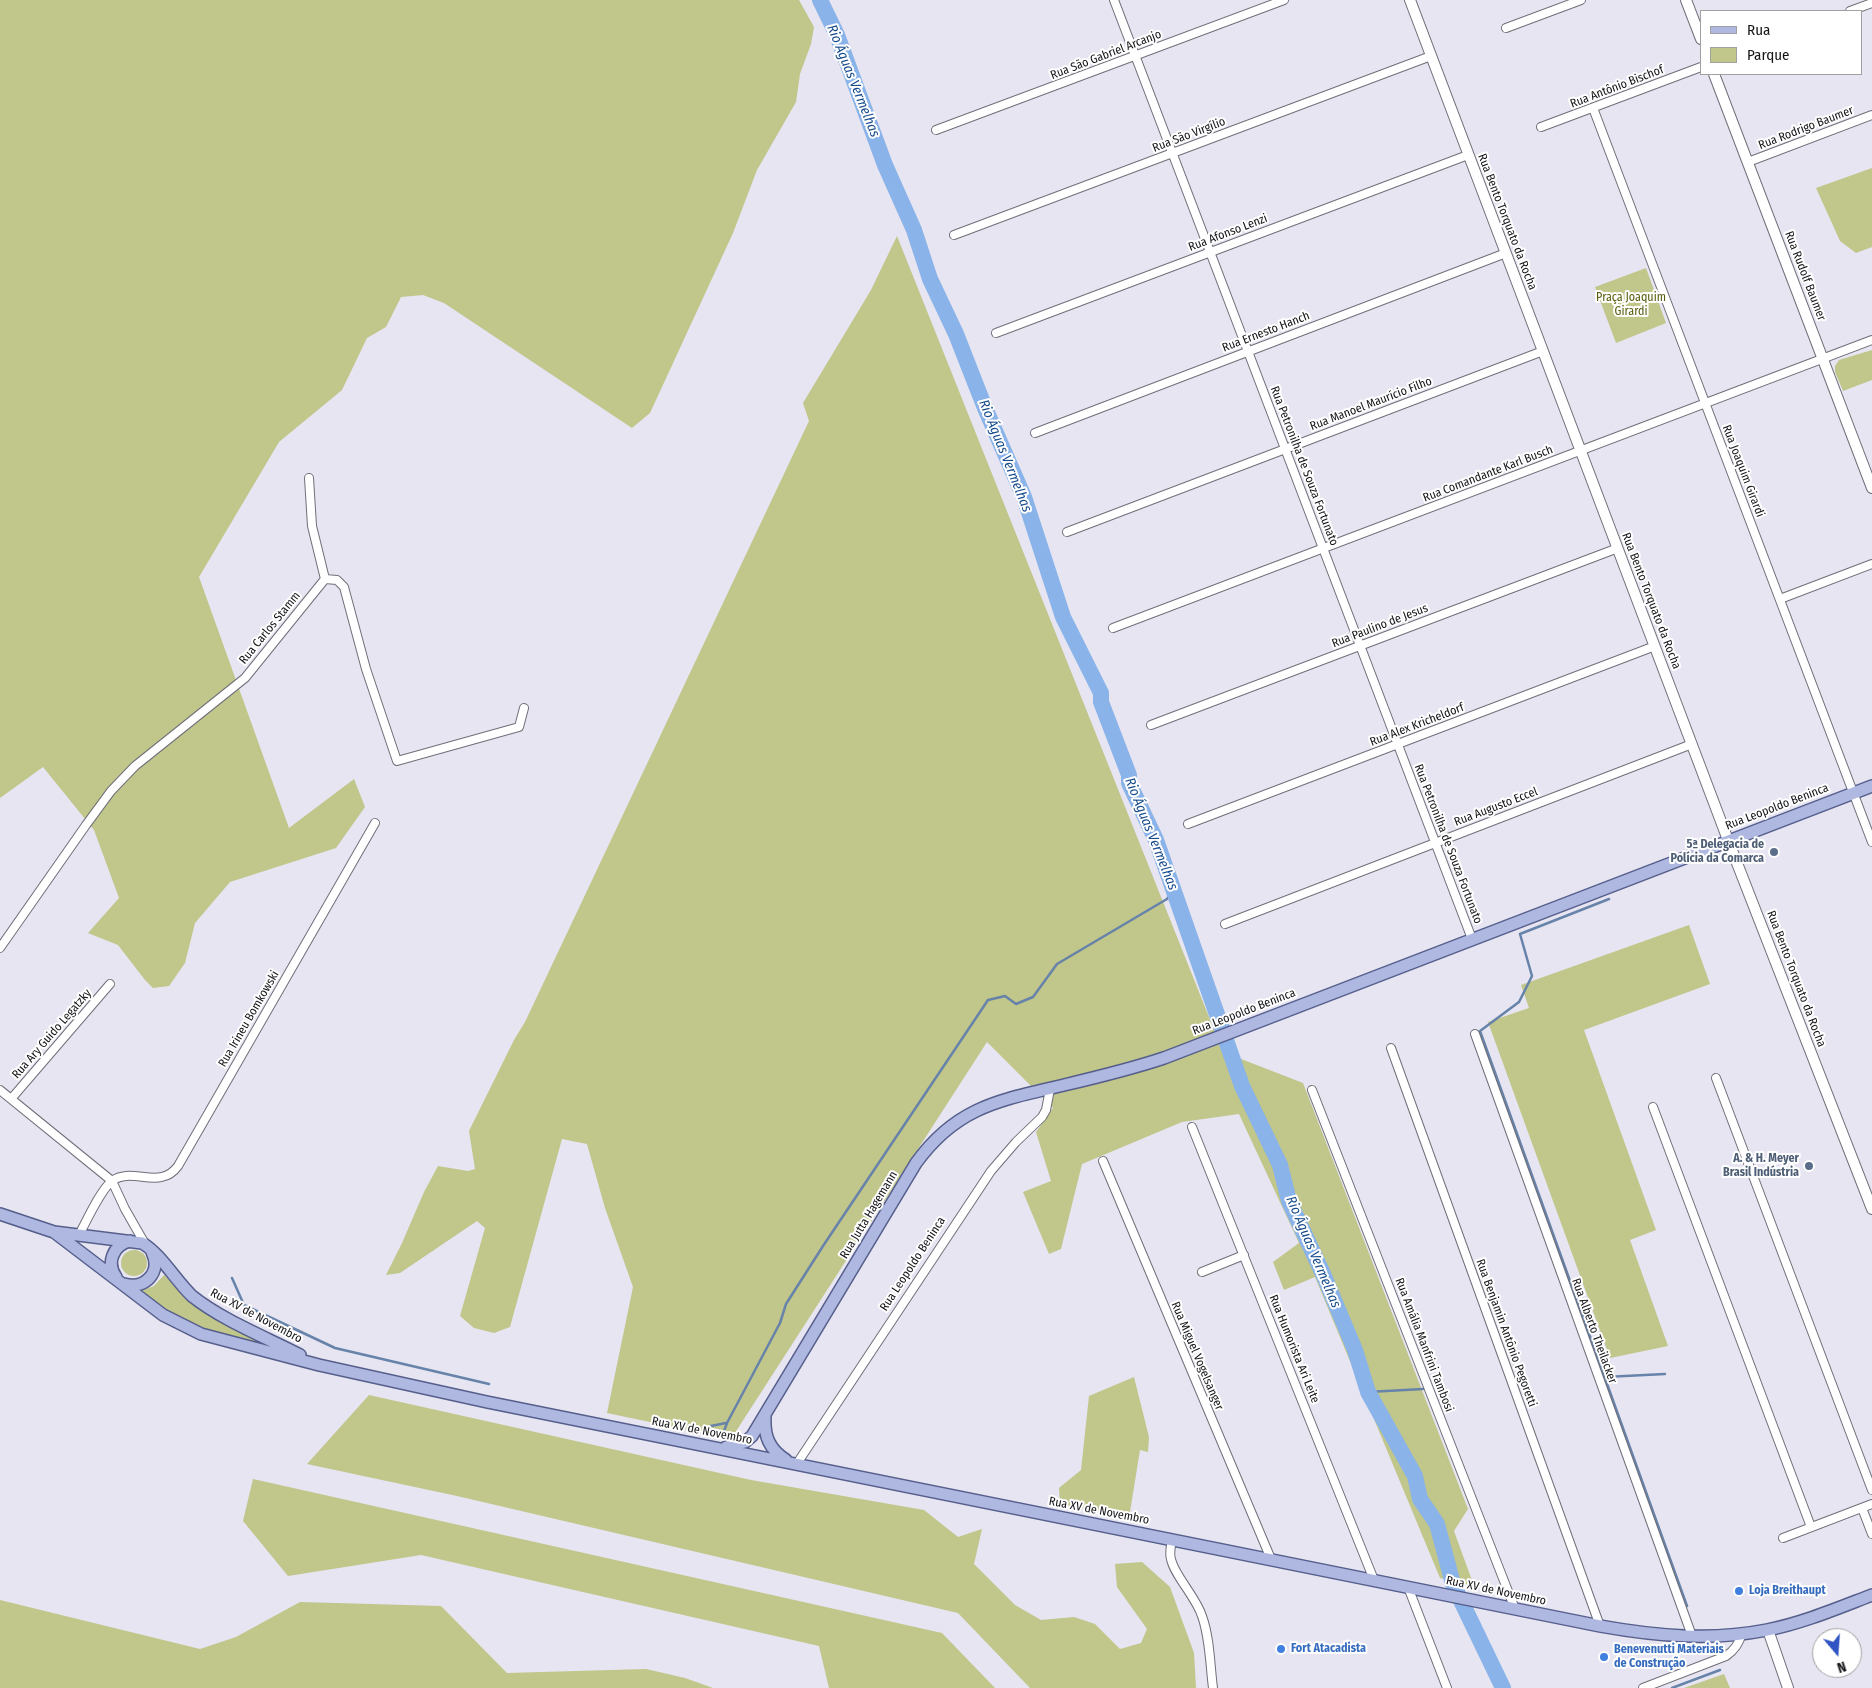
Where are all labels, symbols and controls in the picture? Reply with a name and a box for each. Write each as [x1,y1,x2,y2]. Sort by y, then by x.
legend [1700,10,1862,75]
text: Rua [1747,21,1770,39]
water label: Rio Águas Vermelhas [823,22,883,140]
street label: Rua São Gabriel Arcanjo [1049,27,1163,83]
text: Parque [1747,46,1790,64]
street label: Rua Antônio Bischof [1568,63,1666,111]
street label: Rua Rodrigo Baumer [1757,103,1855,153]
street label: Rua São Virgílio [1151,114,1227,156]
street label: Rua Bento Torquato da Rocha [1474,152,1540,292]
street label: Rua Afonso Lenzi [1187,211,1269,255]
street label: Rua Rudolf Baumer [1781,229,1829,323]
park label: Praça Joaquim Girardi [1596,291,1666,319]
street label: Rua Ernesto Hanch [1220,309,1312,355]
street label: Rua Manoel Maurício Filho [1308,374,1434,434]
street label: Rua Petronilha de Souza Fortunato [1267,384,1341,548]
water label: Rio Águas Vermelhas [975,397,1035,515]
street label: Rua Joaquim Girardi [1719,423,1767,519]
street label: Rua Comandante Karl Busch [1421,443,1555,505]
street label: Rua Bento Torquato da Rocha [1618,531,1684,671]
street label: Rua Carlos Stamm [236,589,304,667]
street label: Rua Paulino de Jesus [1330,601,1430,651]
street label: Rua Alex Kricheldorf [1368,700,1466,750]
street label: Rua Petronilha de Souza Fortunato [1411,762,1485,926]
water label: Rio Águas Vermelhas [1121,775,1181,893]
street label: Rua Leopoldo Beninca [1723,781,1831,833]
street label: Rua Augusto Eccel [1452,784,1540,830]
place label: 5ª Delegacia de Polícia da Comarca [1671,838,1764,866]
marker: 5ª Delegacia de Polícia da Comarca [1768,846,1780,858]
street label: Rua Bento Torquato da Rocha [1763,909,1829,1049]
street label: Rua Irineu Bomkowski [216,968,282,1070]
street label: Rua Ary Guido Legatzky [9,986,95,1082]
street label: Rua Leopoldo Beninca [1190,986,1298,1038]
place label: A. & H. Meyer Brasil Indústria [1723,1152,1799,1180]
marker: A. & H. Meyer Brasil Indústria [1803,1160,1815,1172]
street label: Rua Jutta Hagemann [837,1169,901,1261]
water label: Rio Águas Vermelhas [1282,1194,1344,1310]
street label: Rua Leopoldo Beninca [877,1214,949,1314]
street label: Rua Benjamin Antônio Pegoretti [1473,1257,1539,1409]
street label: Rua Amália Manfrini Tambosi [1392,1276,1456,1414]
street label: Rua Alberto Theilacker [1568,1276,1620,1386]
street label: Rua XV de Novembro [208,1286,304,1346]
street label: Rua Humorista Ari Leite [1266,1293,1322,1405]
street label: Rua Miguel Vogelsanger [1168,1300,1226,1412]
street label: Rua XV de Novembro [651,1414,753,1448]
street label: Rua XV de Novembro [1048,1494,1150,1528]
street label: Rua XV de Novembro [1445,1573,1547,1609]
place label: Loja Breithaupt [1749,1584,1826,1598]
marker: Loja Breithaupt [1733,1585,1745,1597]
north arrow [1812,1628,1862,1678]
place label: Fort Atacadista [1291,1642,1366,1656]
marker: Fort Atacadista [1275,1643,1287,1655]
place label: Benevenutti Materiais de Construção [1614,1643,1724,1671]
marker: Benevenutti Materiais de Construção [1598,1651,1610,1663]
text: N [1835,1657,1848,1676]

